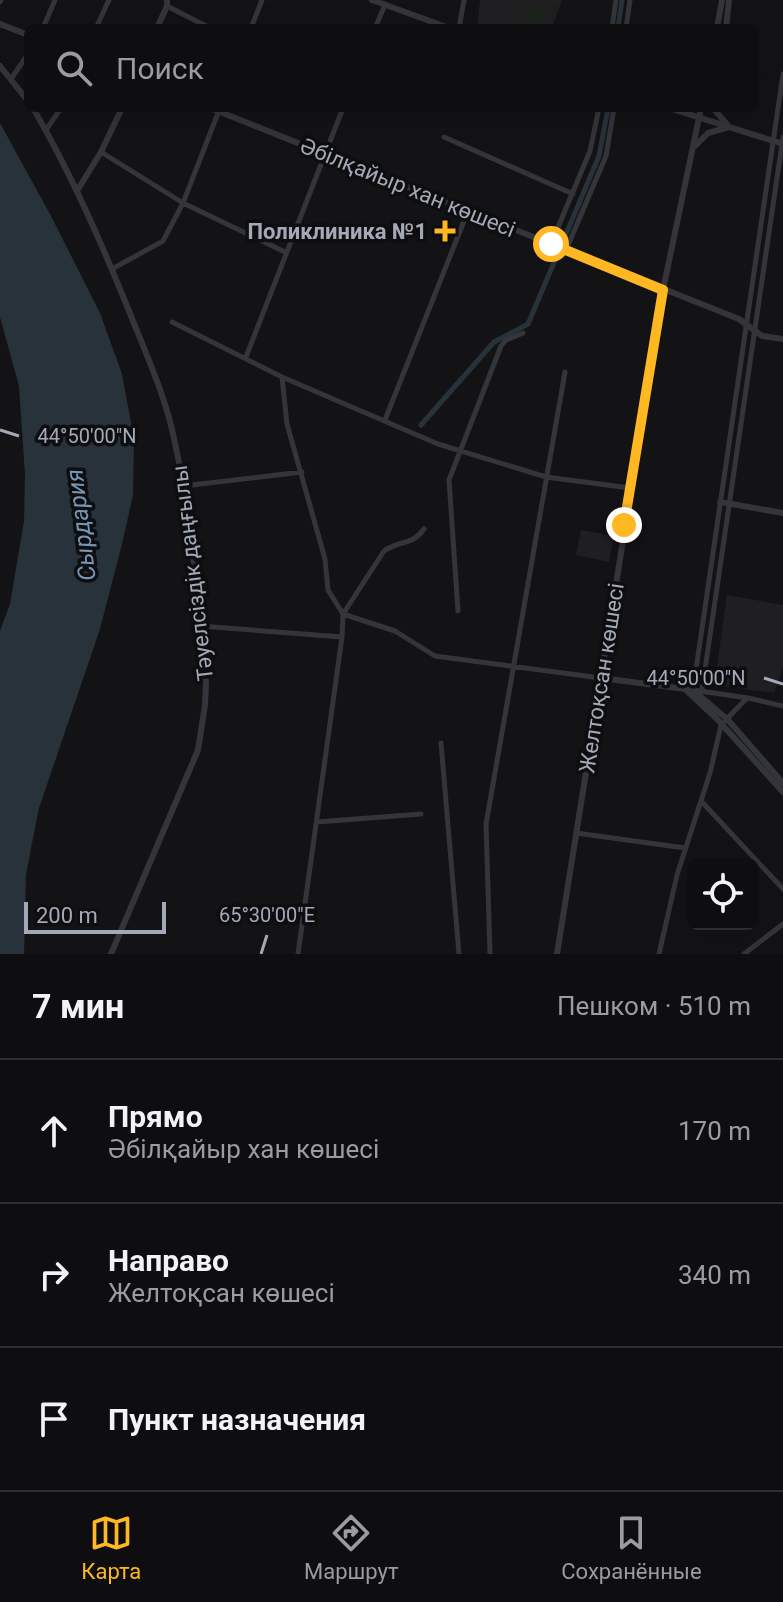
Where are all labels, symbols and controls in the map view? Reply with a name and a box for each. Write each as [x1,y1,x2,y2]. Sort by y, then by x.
search box [24,24,759,112]
icon: search [52,46,96,90]
text: Поиск [116,51,204,86]
street label: Әбілқайыр хан көшесі [297,133,519,242]
place label: Поликлиника №1 [247,219,427,244]
marker: Поликлиника №1 [434,220,456,242]
route start [533,226,569,262]
text: 44°50'00"N [37,424,137,448]
street label: Тәуелсіздік даңғылы [167,464,218,682]
water label: Сырдария [60,468,102,582]
route end [606,507,642,543]
street label: Желтоқсан көшесі [574,581,629,775]
text: 44°50'00"N [646,666,746,690]
map controls [687,858,759,930]
button: locate [687,858,759,930]
scale bar [24,898,166,934]
text: 200 m [36,903,98,928]
text: 65°30'00"E [219,903,315,927]
text: 7 мин [32,986,124,1026]
text: Пешком · 510 m [557,991,751,1021]
text: Прямо [108,1099,203,1134]
icon: ahead [32,1109,76,1153]
text: 170 m [678,1116,751,1146]
text: Әбілқайыр хан көшесі [108,1134,379,1164]
text: Направо [108,1243,229,1278]
icon: right [32,1253,76,1297]
text: 340 m [678,1260,751,1290]
text: Желтоқсан көшесі [108,1278,335,1308]
icon: arrive [32,1397,76,1441]
text: Пункт назначения [108,1402,366,1437]
tab: Карта [81,1511,141,1584]
tab: Маршрут [304,1511,399,1584]
tab: Сохранённые [561,1511,702,1584]

